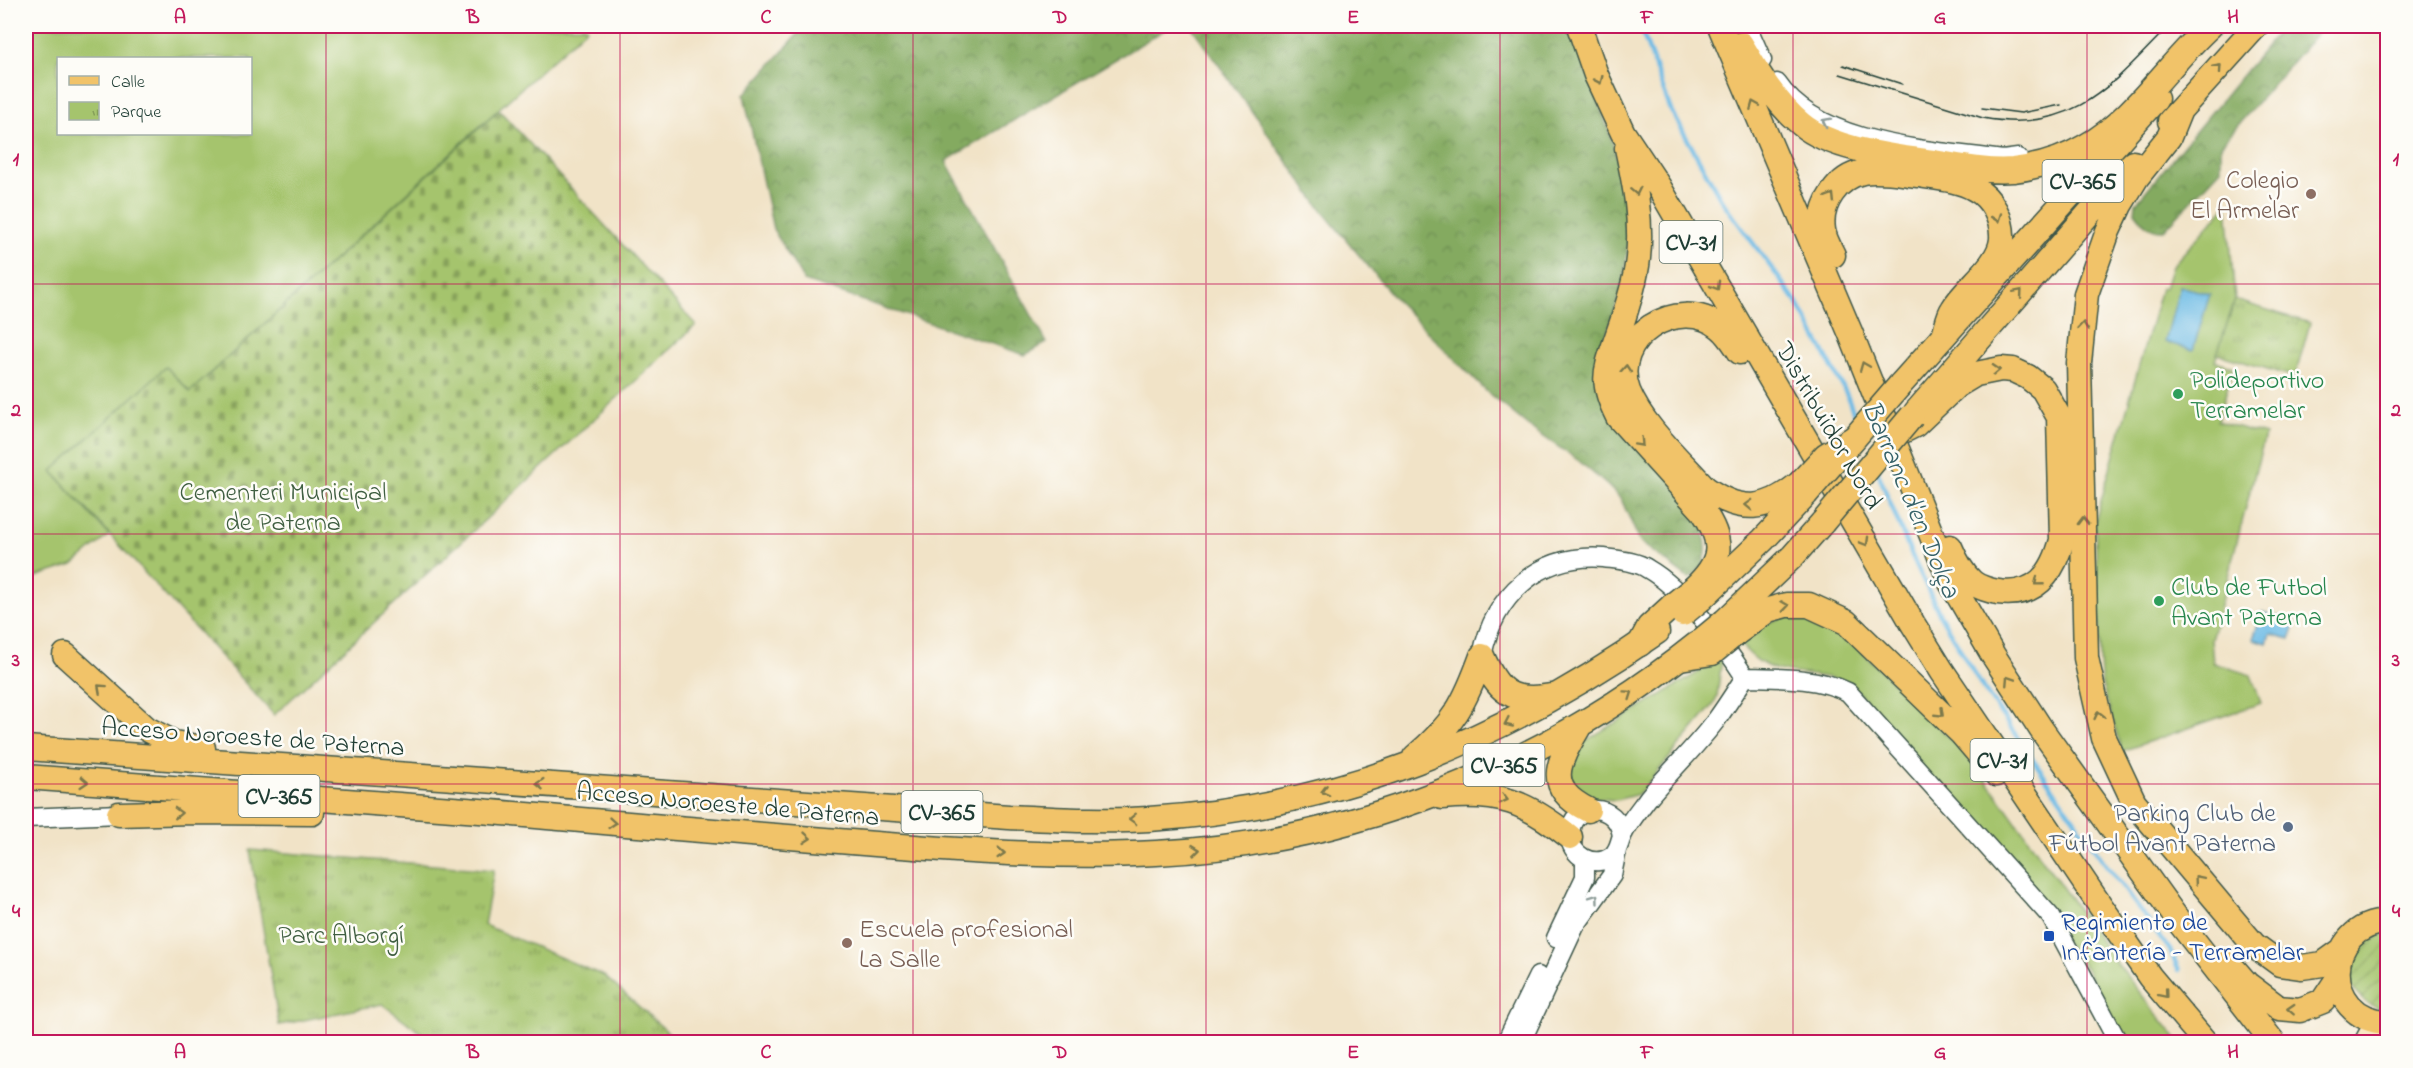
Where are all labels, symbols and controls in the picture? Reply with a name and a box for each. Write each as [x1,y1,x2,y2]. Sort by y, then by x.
text: A [174,4,186,33]
text: B [465,4,480,33]
text: C [761,4,772,33]
text: D [1052,4,1067,33]
text: E [1347,4,1359,33]
text: F [1640,4,1654,33]
text: G [1934,4,1947,33]
text: H [2227,4,2239,33]
legend [57,57,252,135]
one-way arrow [2211,64,2222,74]
text: Calle [111,70,146,96]
one-way arrow [1592,74,1604,85]
text: Parque [111,100,162,126]
one-way arrow [1749,100,1761,111]
one-way arrow [1822,118,1832,129]
text: 1 [13,146,20,175]
text: 1 [2393,146,2400,175]
road number: CV-365 [2042,160,2124,202]
place label: Colegio El Armelar [2190,163,2300,231]
one-way arrow [1629,185,1642,195]
marker: Colegio El Armelar [2304,187,2318,201]
one-way arrow [1823,193,1835,203]
one-way arrow [1990,213,2003,223]
road number: CV-31 [1660,221,1722,263]
one-way arrow [1709,280,1720,290]
one-way arrow [2012,289,2023,300]
one-way arrow [2076,322,2089,331]
street label: Distribuïdor Nord [1763,335,1891,518]
one-way arrow [1859,361,1871,372]
place label: Polideportivo Terramelar [2190,363,2324,431]
one-way arrow [1619,364,1632,374]
one-way arrow [1991,364,2000,377]
marker: Polideportivo Terramelar [2171,387,2185,401]
water label: Barranc d'en Dolça [1851,396,1969,605]
text: 2 [10,397,21,426]
text: 2 [2390,397,2401,426]
one-way arrow [1633,436,1644,447]
park label: Cementeri Municipal de Paterna [179,475,387,543]
one-way arrow [1744,499,1753,512]
one-way arrow [2077,516,2089,525]
one-way arrow [1857,535,1869,546]
place label: Club de Futbol Avant Paterna [2171,570,2327,638]
one-way arrow [2034,574,2045,585]
marker: Club de Futbol Avant Paterna [2152,594,2166,608]
one-way arrow [1780,601,1790,613]
text: 3 [11,647,20,676]
text: 3 [2391,647,2400,676]
one-way arrow [2005,676,2017,686]
one-way arrow [97,684,108,695]
one-way arrow [1623,690,1634,701]
one-way arrow [1932,705,1943,716]
street label: Acceso Noroeste de Paterna [100,709,406,769]
one-way arrow [2093,710,2106,720]
one-way arrow [1503,715,1514,727]
road number: CV-31 [1970,739,2034,781]
road number: CV-365 [1464,744,1544,786]
street label: Acceso Noroeste de Paterna [575,774,881,838]
one-way arrow [79,775,88,788]
road number: CV-365 [238,775,320,817]
one-way arrow [535,778,544,791]
one-way arrow [1321,784,1331,797]
road number: CV-365 [902,791,982,833]
one-way arrow [1498,792,1508,804]
place label: Parking Club de Fútbol Avant Paterna [2048,796,2276,864]
one-way arrow [173,806,182,819]
one-way arrow [1128,813,1137,825]
one-way arrow [608,816,617,829]
marker: Parking Club de Fútbol Avant Paterna [2281,820,2295,834]
one-way arrow [802,831,811,844]
one-way arrow [1191,844,1200,856]
one-way arrow [997,847,1006,860]
one-way arrow [2195,875,2206,886]
one-way arrow [1588,893,1599,904]
text: 4 [12,898,21,927]
text: 4 [2392,898,2401,927]
place label: Regimiento de Infantería - Terramelar [2061,905,2305,973]
place label: Escuela profesional La Salle [859,912,1073,980]
park label: Parc Alborgí [278,918,404,956]
marker: Regimiento de Infantería - Terramelar [2042,929,2056,943]
marker: Escuela profesional La Salle [840,936,854,950]
one-way arrow [2157,987,2168,998]
one-way arrow [2287,1003,2296,1016]
text: A [174,1039,186,1068]
text: B [465,1039,480,1068]
text: C [761,1039,772,1068]
text: D [1052,1039,1067,1068]
text: E [1347,1039,1359,1068]
text: F [1640,1039,1654,1068]
text: G [1934,1039,1947,1068]
text: H [2227,1039,2239,1068]

